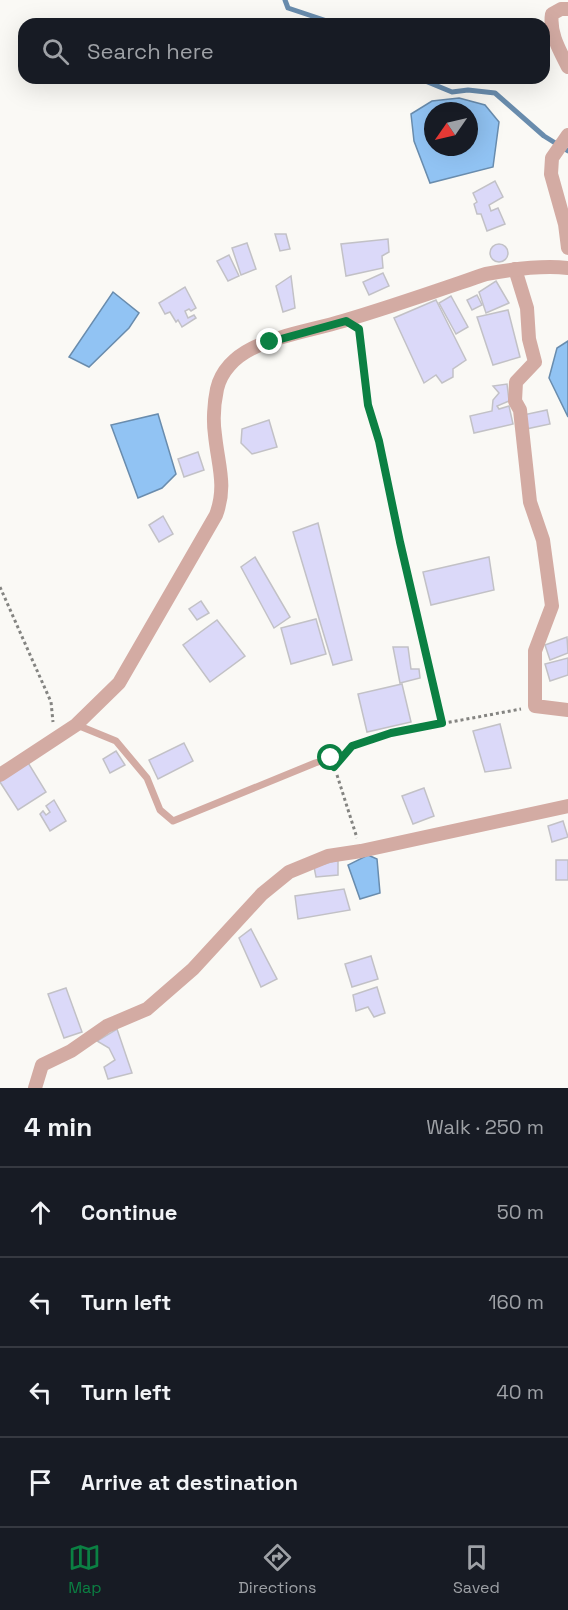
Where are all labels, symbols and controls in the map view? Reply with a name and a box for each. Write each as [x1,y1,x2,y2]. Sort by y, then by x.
search box [18,18,550,84]
icon: search [39,35,72,68]
text: Search here [87,37,214,65]
north arrow [424,102,478,156]
route end [256,328,282,354]
route start [317,744,343,770]
text: 4 min [24,1110,92,1144]
text: Walk · 250 m [426,1114,544,1140]
icon: ahead [24,1196,57,1229]
text: Continue [81,1198,177,1226]
text: 50 m [497,1199,544,1225]
icon: left [24,1286,57,1319]
text: Turn left [81,1288,171,1316]
text: 160 m [488,1289,544,1315]
icon: left [24,1376,57,1409]
text: Turn left [81,1378,171,1406]
text: 40 m [496,1379,544,1405]
icon: arrive [24,1466,57,1499]
text: Arrive at destination [81,1468,298,1496]
tab: Map [68,1541,102,1598]
tab: Directions [238,1541,317,1598]
tab: Saved [453,1541,500,1598]

